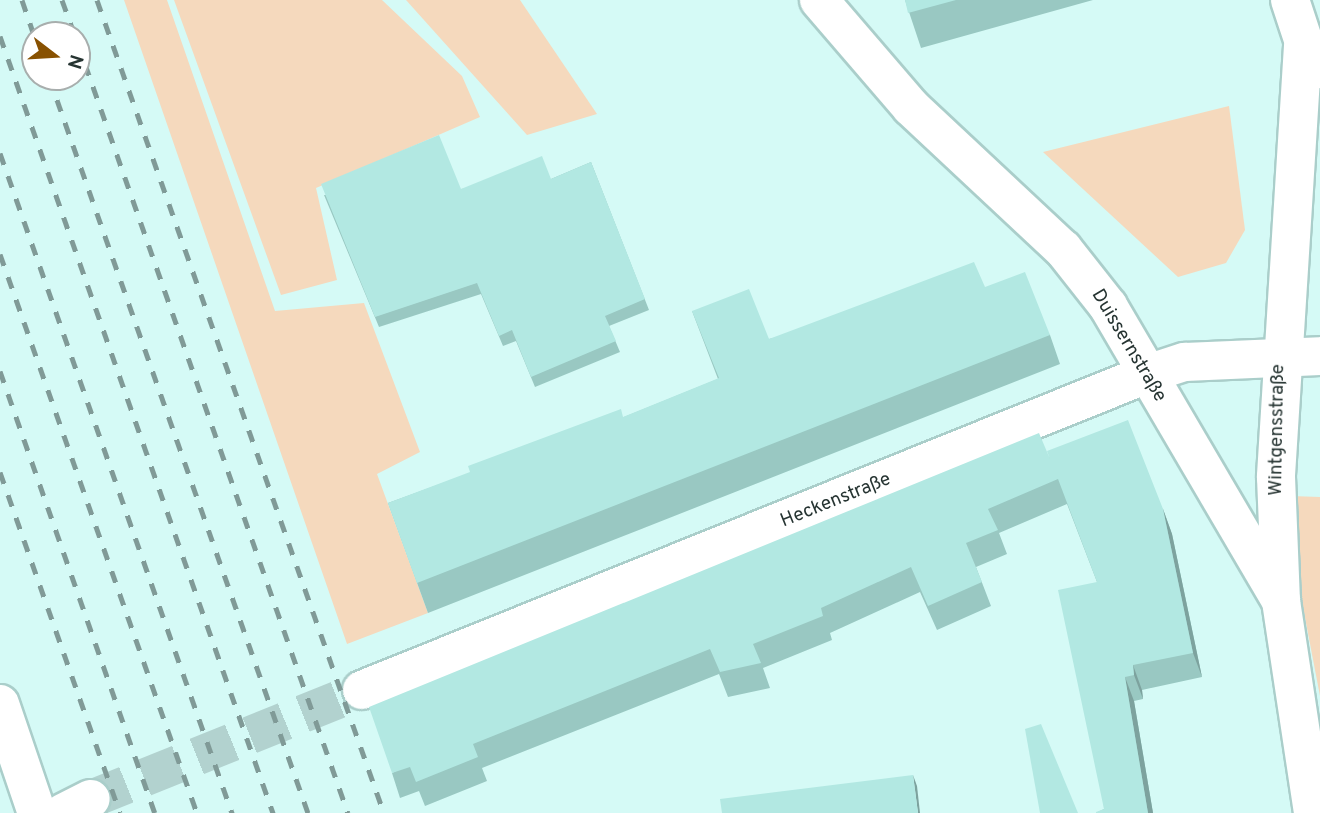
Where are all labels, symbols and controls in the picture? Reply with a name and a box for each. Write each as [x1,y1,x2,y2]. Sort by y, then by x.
north arrow [21,21,91,91]
text: N [61,52,88,72]
street label: Duissernstraße [1085,286,1171,406]
street label: Wintgensstraße [1265,364,1291,496]
street label: Heckenstraße [778,469,894,533]

